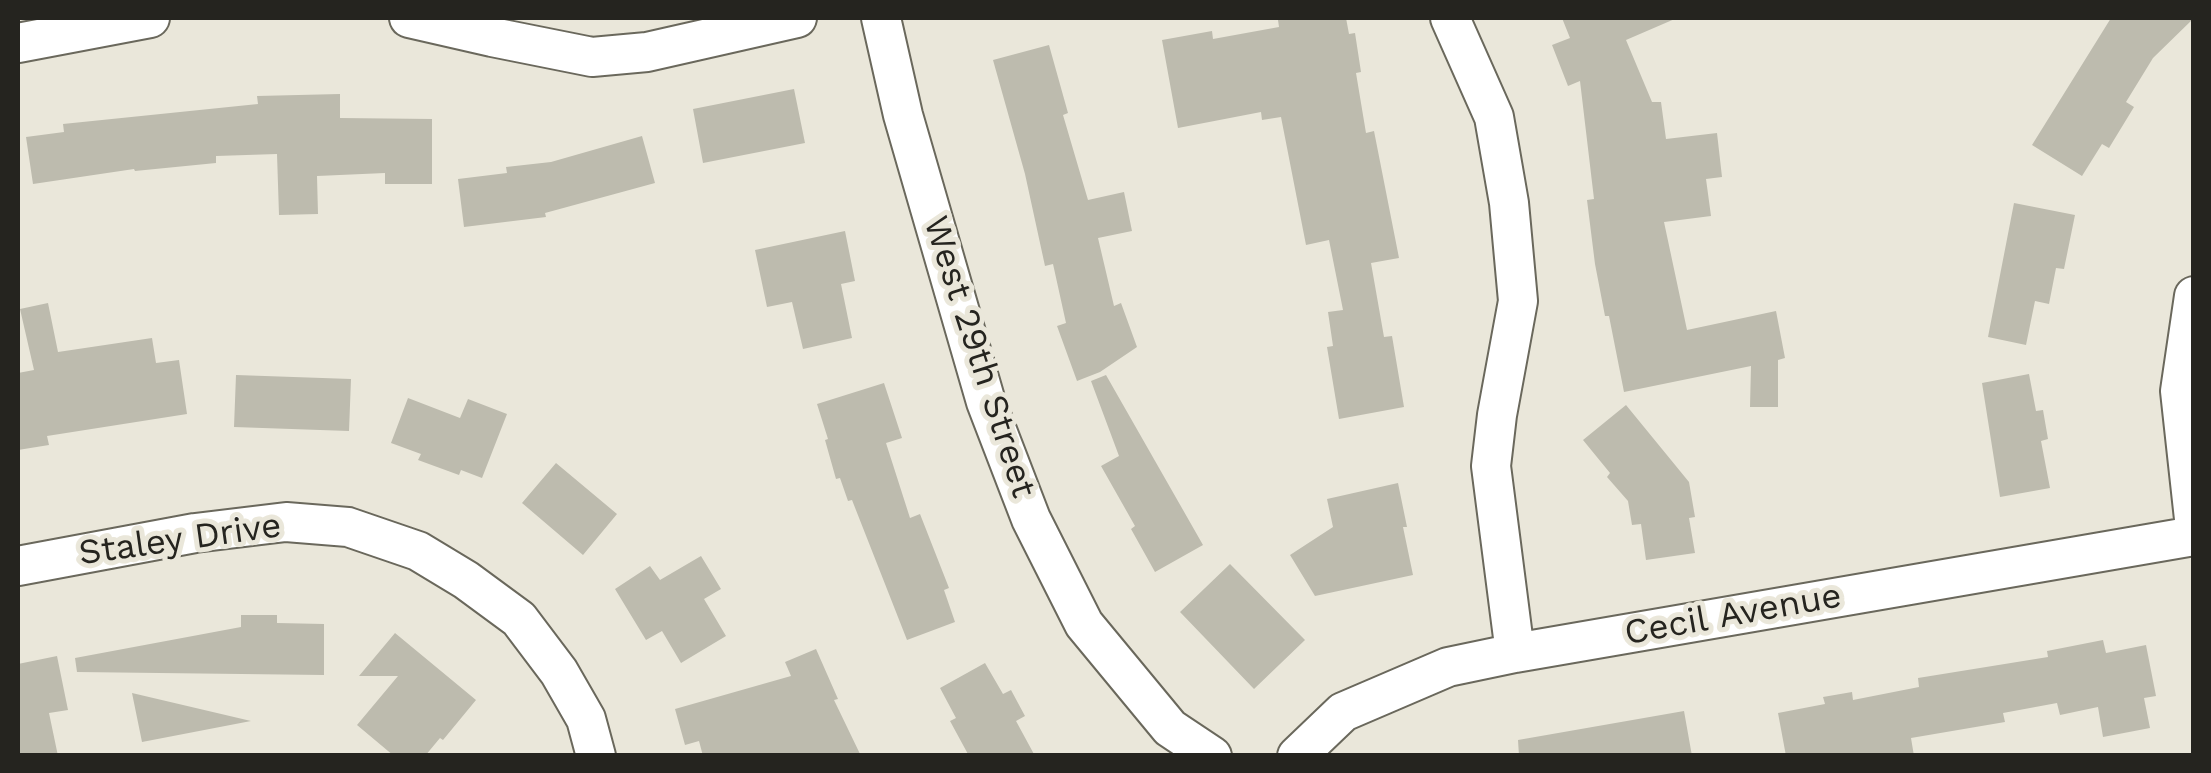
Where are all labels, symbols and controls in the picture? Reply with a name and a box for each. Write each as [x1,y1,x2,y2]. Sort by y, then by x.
street label: West 29th Street [914,211,1044,503]
street label: Staley Drive [76,505,284,575]
street label: Cecil Avenue [1621,575,1845,655]

